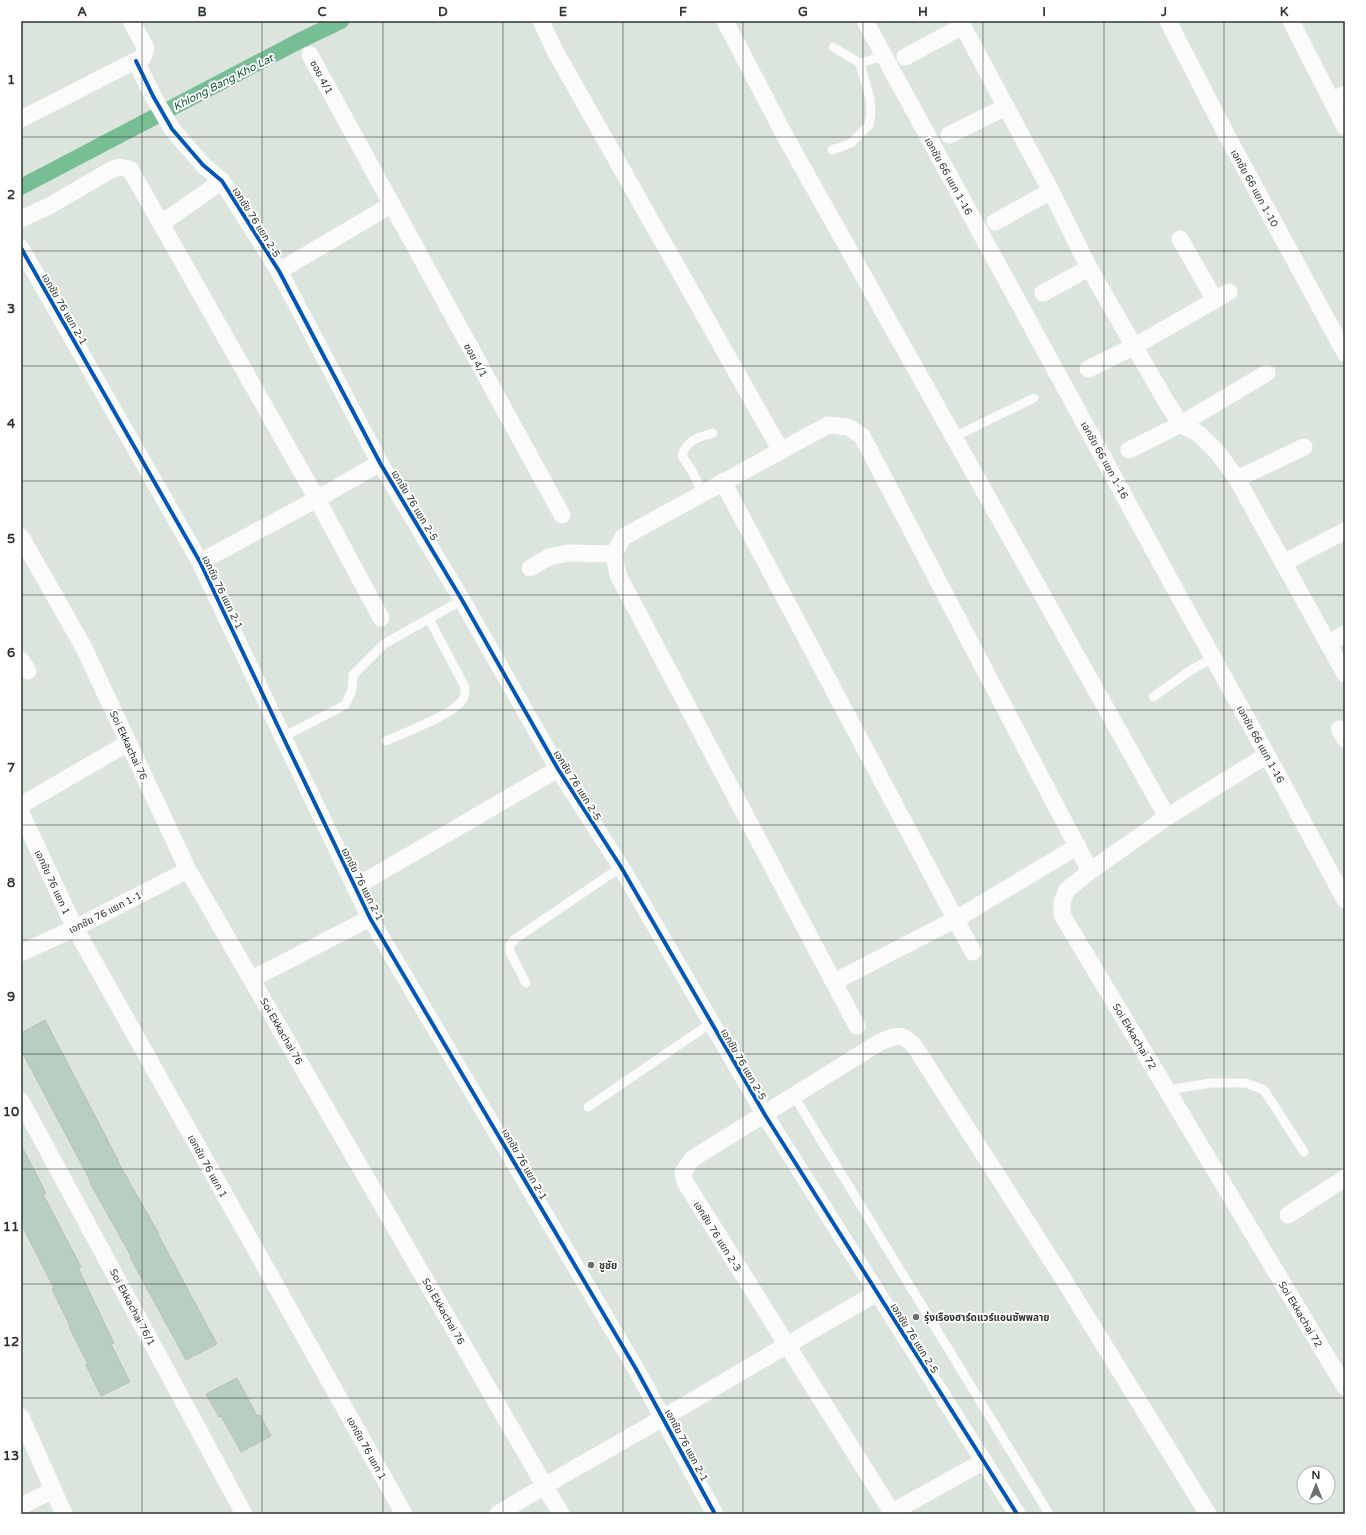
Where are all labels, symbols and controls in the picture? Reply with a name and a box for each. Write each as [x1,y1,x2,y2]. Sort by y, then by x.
text: A [77,4,87,20]
text: B [197,4,207,20]
text: C [317,4,327,20]
text: D [438,4,448,20]
text: E [559,4,567,20]
text: F [679,4,687,20]
text: G [798,4,808,20]
text: H [918,4,928,20]
text: I [1042,4,1046,20]
text: J [1160,4,1167,20]
text: K [1280,4,1289,20]
water label: Khlong Bang Kho Lat [171,51,277,113]
street label: ซอย 4/1 [307,58,335,97]
text: 1 [7,72,15,88]
street label: เอกชัย 66 แยก 1-16 [922,136,974,217]
street label: เอกชัย 66 แยก 1-10 [1228,148,1280,229]
street label: เอกชัย 76 แยก 2-5 [230,185,283,260]
text: 2 [7,187,15,203]
street label: เอกชัย 76 แยก 2-1 [39,272,89,347]
text: 3 [7,301,15,317]
street label: ซอย 4/1 [461,341,489,380]
text: 4 [7,416,16,432]
street label: เอกชัย 66 แยก 1-16 [1078,420,1130,501]
street label: เอกชัย 76 แยก 2-5 [388,468,440,543]
text: 5 [7,531,15,547]
street label: เอกชัย 76 แยก 2-1 [199,554,245,631]
text: 6 [7,645,15,661]
street label: เอกชัย 66 แยก 1-16 [1234,704,1286,785]
street label: Soi Ekkachai 76 [107,709,149,782]
street label: เอกชัย 76 แยก 2-5 [551,748,604,823]
text: 7 [7,760,15,776]
street label: เอกชัย 76 แยก 2-1 [339,846,386,923]
street label: เอกชัย 76 แยก 1 [32,848,72,917]
text: 8 [7,875,15,891]
street label: เอกชัย 76 แยก 1-1 [67,889,144,936]
text: 9 [7,989,15,1005]
street label: Soi Ekkachai 76 [257,996,305,1067]
street label: Soi Ekkachai 72 [1110,1001,1159,1072]
street label: เอกชัย 76 แยก 2-5 [718,1027,768,1102]
text: 10 [3,1104,19,1120]
street label: เอกชัย 76 แยก 2-1 [499,1127,549,1202]
street label: เอกชัย 76 แยก 1 [185,1133,229,1200]
street label: เอกชัย 76 แยก 2-3 [691,1199,744,1274]
text: 11 [3,1219,19,1235]
marker: ชูชัย [586,1260,596,1270]
place label: ชูชัย [599,1260,617,1272]
street label: Soi Ekkachai 76/1 [107,1267,157,1348]
street label: Soi Ekkachai 76 [419,1276,467,1347]
street label: Soi Ekkachai 72 [1276,1279,1325,1350]
street label: เอกชัย 76 แยก 2-5 [888,1301,941,1376]
place label: รุ่งเรืองฮาร์ดแวร์แอนซัพพลาย [924,1311,1050,1324]
marker: รุ่งเรืองฮาร์ดแวร์แอนซัพพลาย [911,1312,921,1322]
text: 12 [3,1334,19,1350]
street label: เอกชัย 76 แยก 2-1 [662,1407,710,1484]
street label: เอกชัย 76 แยก 1 [344,1415,388,1482]
text: 13 [3,1448,19,1464]
north arrow [1296,1465,1336,1505]
text: N [1312,1469,1320,1482]

